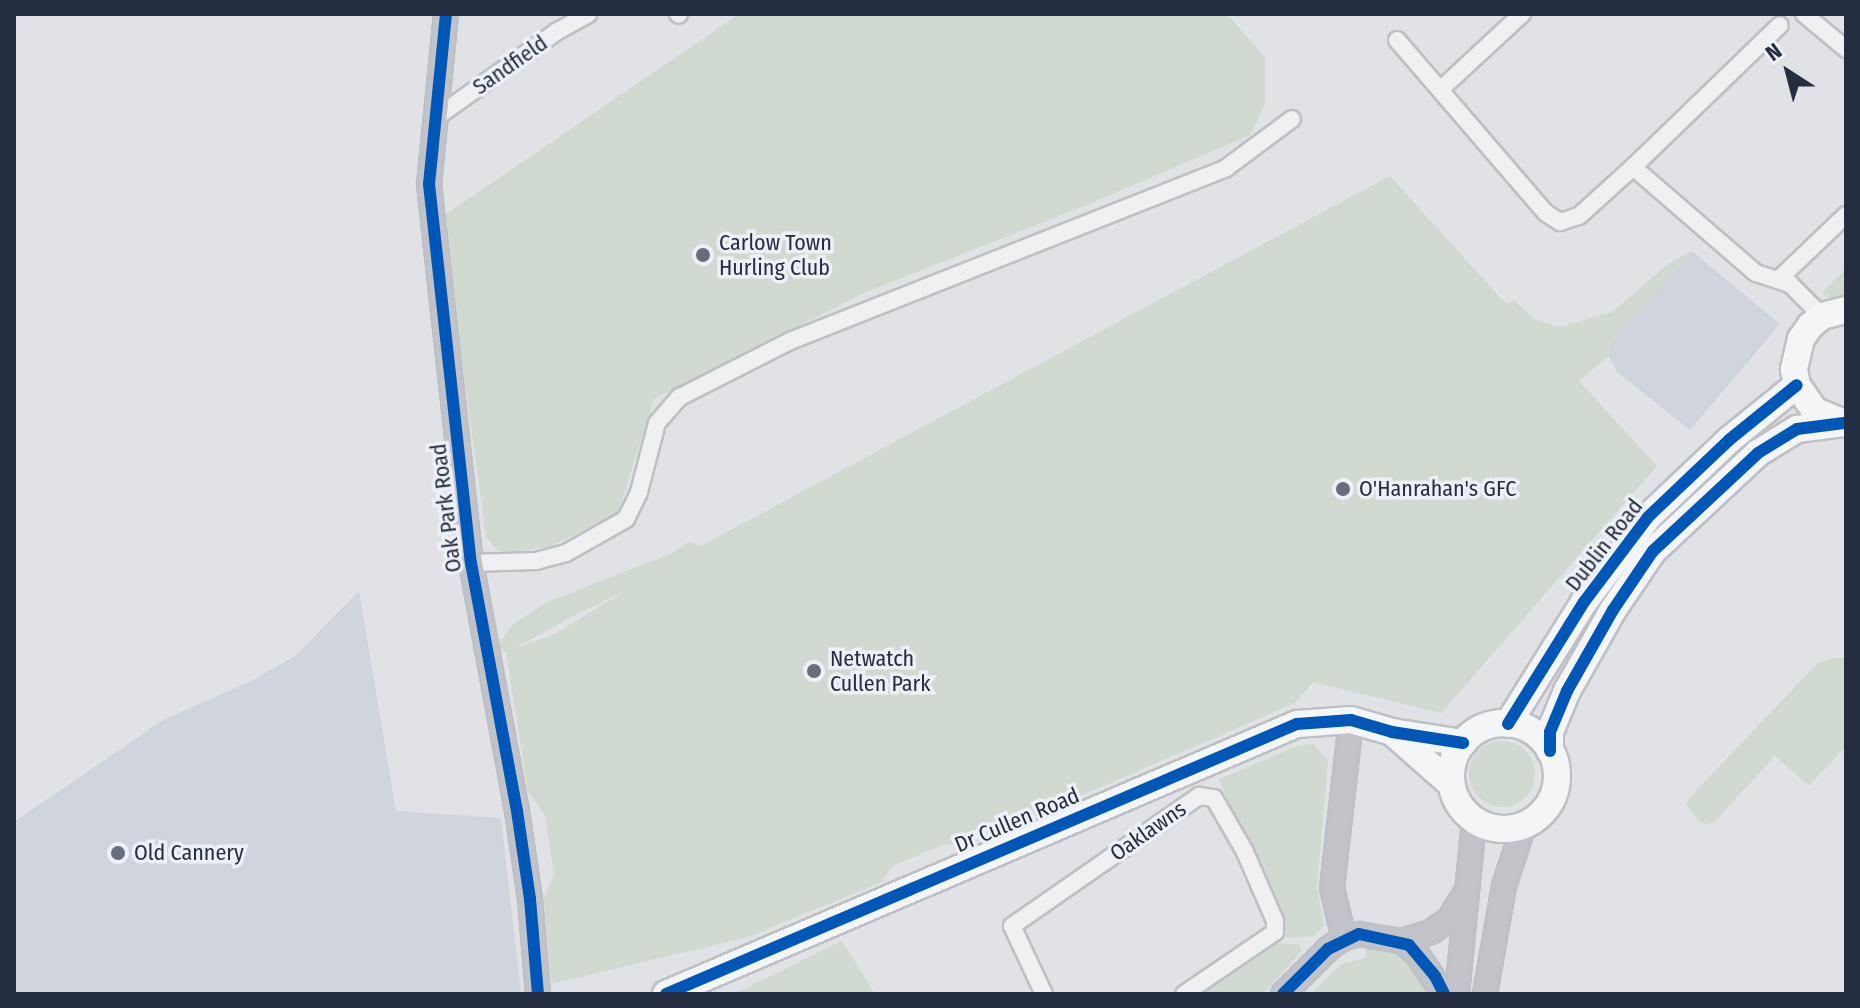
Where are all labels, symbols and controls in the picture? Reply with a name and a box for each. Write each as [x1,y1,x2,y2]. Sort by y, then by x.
street label: Sandfield [468,30,552,100]
north arrow [1748,32,1828,112]
text: N [1760,37,1787,67]
place label: Carlow Town Hurling Club [719,229,832,280]
marker: Carlow Town Hurling Club [694,246,712,264]
street label: Oak Park Road [425,442,467,574]
place label: O'Hanrahan's GFC [1359,476,1516,502]
marker: O'Hanrahan's GFC [1334,480,1352,498]
street label: Dublin Road [1560,494,1648,596]
place label: Netwatch Cullen Park [830,645,931,696]
marker: Netwatch Cullen Park [805,662,823,680]
street label: Dr Cullen Road [951,782,1083,858]
street label: Oaklawns [1105,795,1191,867]
place label: Old Cannery [134,840,244,866]
marker: Old Cannery [109,844,127,862]

